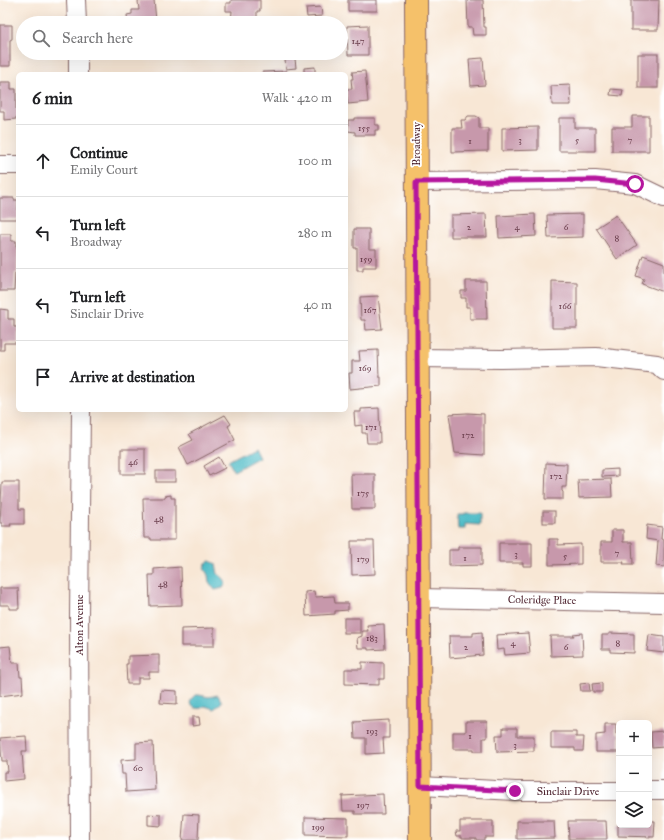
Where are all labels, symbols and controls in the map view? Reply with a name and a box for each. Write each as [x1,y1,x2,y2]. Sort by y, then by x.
search box [16,16,348,60]
icon: search [30,27,52,49]
text: Search here [62,29,133,47]
house number: 147 [352,35,365,46]
text: 6 min [32,88,73,109]
text: Walk · 420 m [262,90,332,106]
street label: Broadway [410,121,423,166]
house number: 155 [358,122,371,133]
house number: 3 [518,134,522,145]
house number: 5 [575,134,580,145]
house number: 7 [628,134,633,145]
house number: 1 [468,135,472,146]
text: Continue [70,144,128,162]
icon: ahead [32,150,54,172]
text: 100 m [298,153,332,169]
text: Emily Court [70,162,138,178]
route start [626,175,644,193]
text: Turn left [70,216,126,234]
house number: 2 [467,221,472,232]
house number: 4 [514,221,520,232]
house number: 6 [564,221,569,232]
icon: left [32,222,54,244]
text: 280 m [297,225,332,241]
house number: 8 [615,232,620,243]
text: Broadway [70,234,122,250]
house number: 159 [360,253,372,264]
text: Turn left [70,288,126,306]
icon: left [32,294,54,316]
text: 40 m [303,297,332,313]
house number: 166 [559,300,572,311]
house number: 167 [364,304,377,315]
text: Sinclair Drive [70,306,144,322]
house number: 169 [359,362,372,373]
icon: arrive [32,366,54,388]
text: Arrive at destination [70,368,195,386]
house number: 171 [365,421,377,432]
house number: 172 [462,429,475,440]
house number: 46 [128,456,138,467]
house number: 172 [550,470,563,481]
house number: 175 [357,487,370,498]
house number: 48 [154,513,164,524]
house number: 7 [615,547,620,558]
house number: 3 [514,548,518,559]
house number: 5 [563,550,568,561]
house number: 1 [463,552,467,563]
house number: 179 [356,553,370,564]
house number: 48 [158,578,168,589]
street label: Coleridge Place [508,593,577,607]
street label: Alton Avenue [73,594,86,657]
house number: 183 [366,632,378,643]
house number: 4 [510,637,516,648]
house number: 8 [616,637,621,648]
house number: 2 [464,641,469,652]
house number: 6 [564,641,569,652]
map controls [616,720,652,828]
button: + [616,720,652,756]
house number: 193 [366,725,378,736]
house number: 1 [468,730,472,741]
house number: 3 [513,739,517,750]
button: − [616,756,652,792]
house number: 60 [133,762,143,773]
route end [506,782,524,800]
street label: Sinclair Drive [537,785,600,798]
button: layers [616,792,652,828]
house number: 197 [356,799,370,810]
house number: 199 [311,821,325,832]

